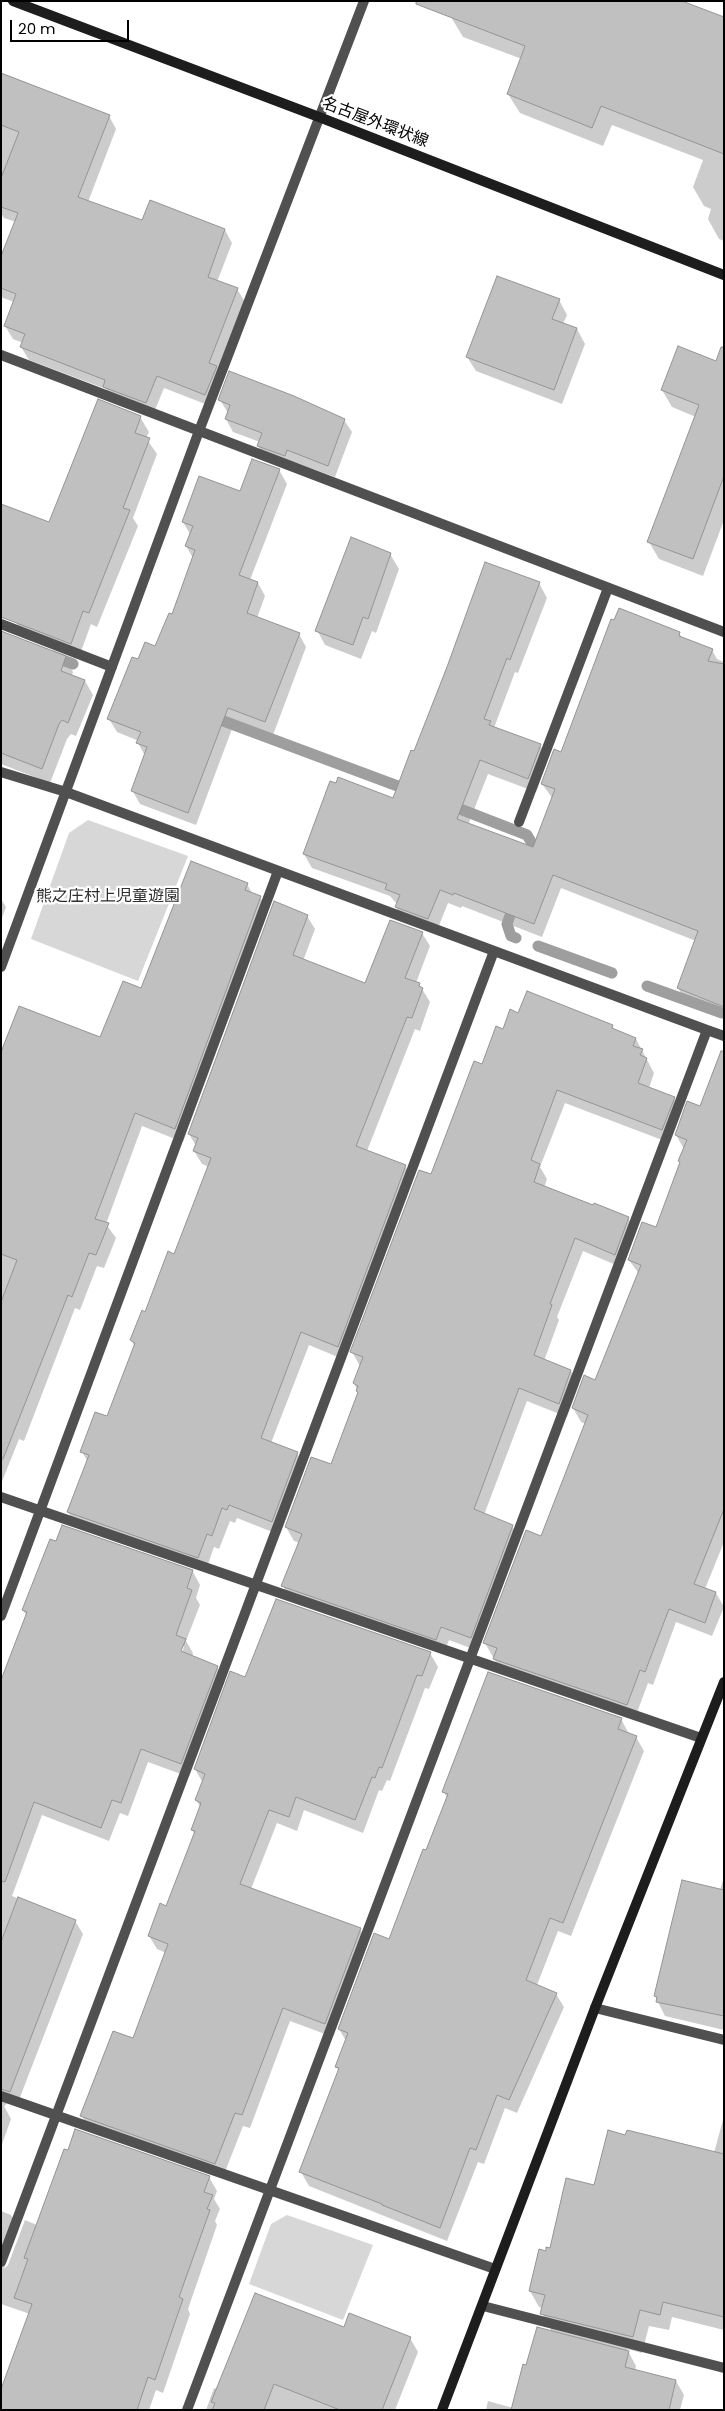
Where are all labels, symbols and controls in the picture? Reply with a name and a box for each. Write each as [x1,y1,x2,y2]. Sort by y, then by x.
scale bar [12,10,131,42]
text: 20 m [18,18,56,39]
street label: 名古屋外環状線 [319,94,431,152]
park label: 熊之庄村上児童遊園 [36,887,180,907]

